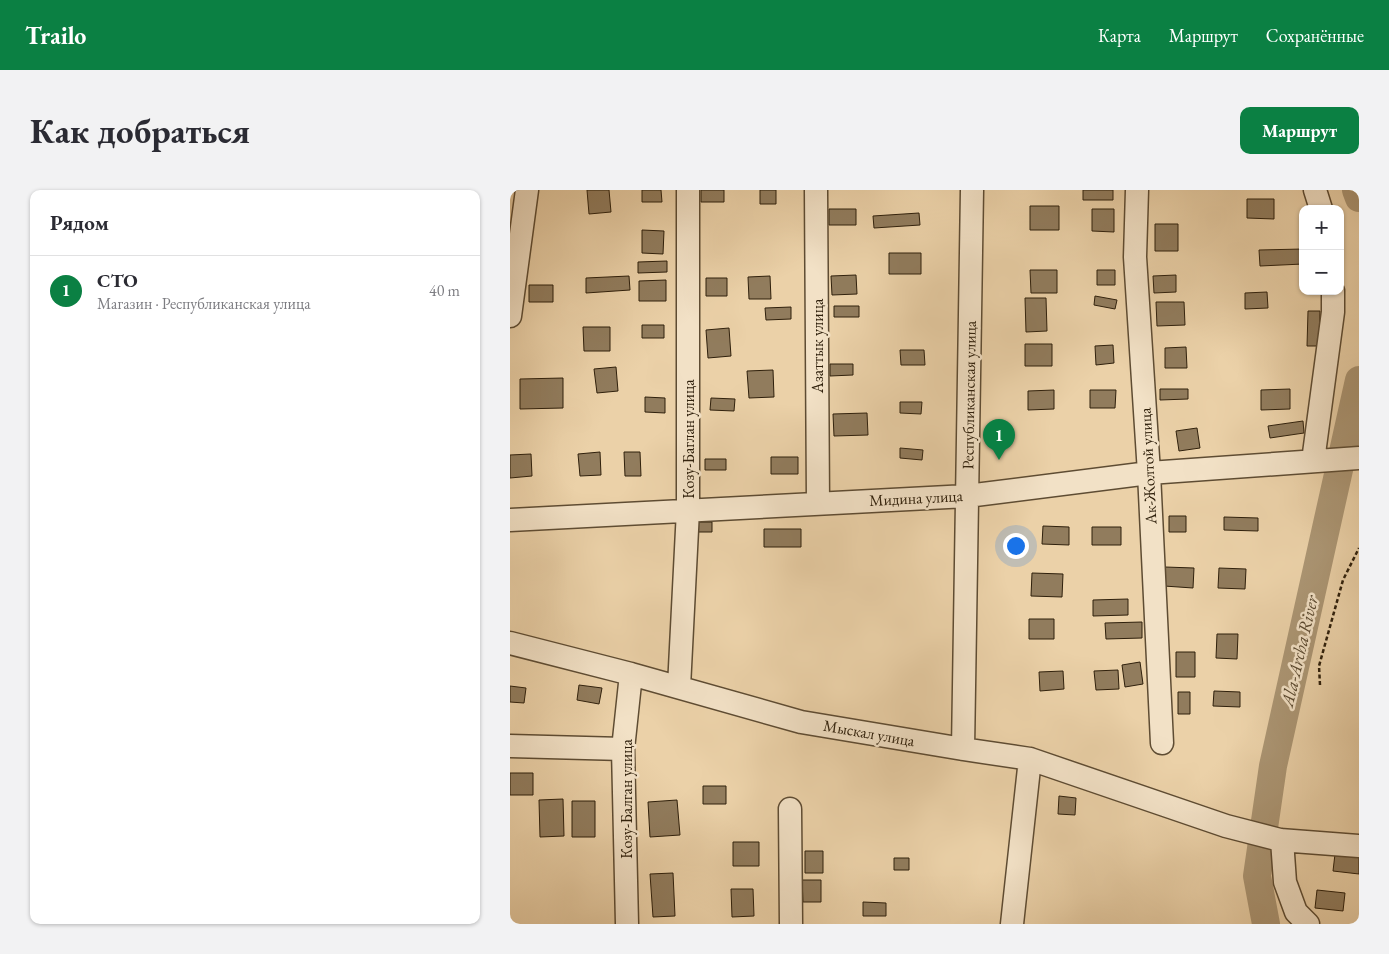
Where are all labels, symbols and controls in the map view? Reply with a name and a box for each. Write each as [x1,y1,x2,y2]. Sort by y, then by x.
text: Trailo [25,20,86,51]
text: Карта [1098,24,1141,47]
text: Маршрут [1169,24,1238,47]
text: Сохранённые [1266,24,1364,47]
button: Маршрут [1240,107,1359,154]
text: Как добраться [30,108,250,153]
map controls [1299,205,1344,295]
button: + [1299,205,1344,250]
text: Рядом [50,209,109,236]
button: − [1299,250,1344,295]
text: СТО [97,268,138,293]
text: 1 [62,280,70,301]
text: 40 m [429,280,460,301]
text: Магазин · Республиканская улица [97,293,311,314]
street label: Азаттык улица [807,298,828,394]
street label: Республиканская улица [957,320,981,470]
street label: Козу-Баглан улица [678,379,699,499]
street label: Ак-Жолтой улица [1134,407,1162,526]
pin: 1 [983,419,1015,460]
street label: Мидина улица [869,485,964,511]
your location [1003,533,1029,559]
water label: Ala-Archa River [1275,592,1323,711]
street label: Мыскал улица [822,715,917,751]
street label: Козу-Балган улица [616,739,637,859]

